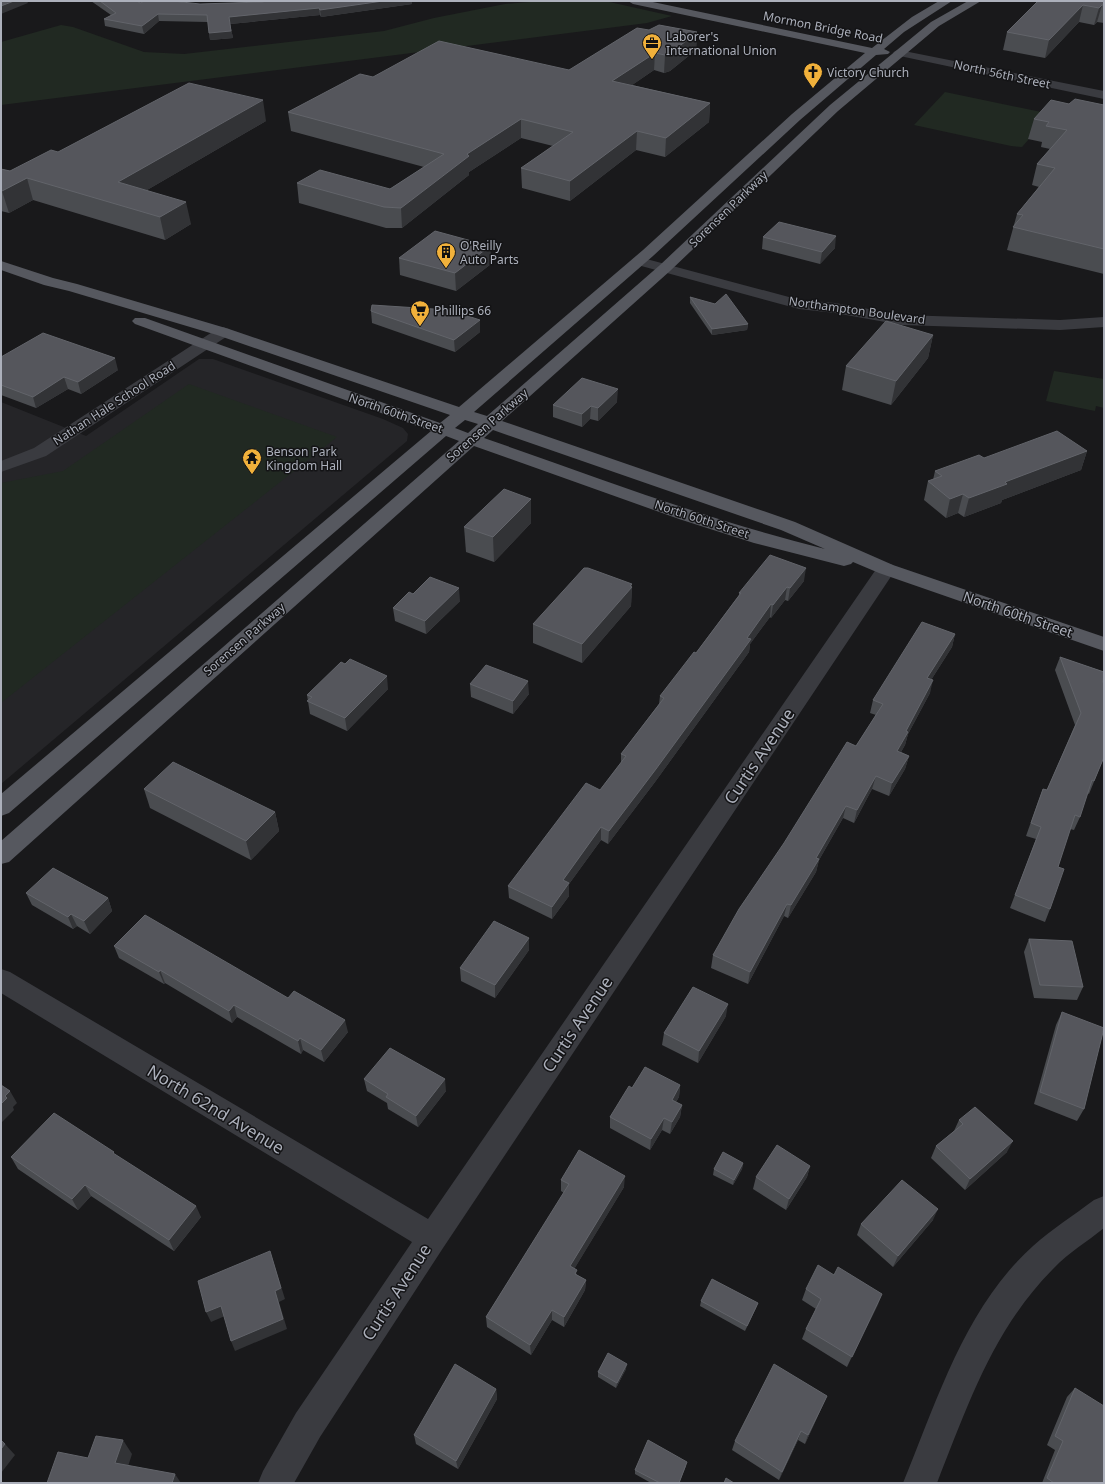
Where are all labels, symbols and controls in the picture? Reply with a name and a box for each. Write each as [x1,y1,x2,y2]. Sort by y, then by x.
street label: Mormon Bridge Road [762,7,884,47]
place label: Laborer's International Union [666,28,777,59]
office icon: Laborer's International Union [641,32,663,60]
street label: North 56th Street [952,55,1052,93]
church icon: Victory Church [802,61,824,89]
place label: Victory Church [827,64,909,81]
street label: Sorensen Parkway [685,166,772,251]
place label: O'Reilly Auto Parts [460,237,519,268]
building icon: O'Reilly Auto Parts [435,241,457,269]
street label: Northampton Boulevard [788,292,926,328]
supermarket icon: Phillips 66 [409,299,431,327]
place label: Phillips 66 [434,302,491,319]
street label: Nathan Hale School Road [49,357,179,449]
street label: Sorensen Parkway [442,384,532,465]
street label: North 60th Street [347,389,446,437]
place label: Benson Park Kingdom Hall [266,443,342,474]
temple icon: Benson Park Kingdom Hall [241,447,263,475]
street label: North 60th Street [653,496,752,542]
street label: North 60th Street [961,586,1075,642]
street label: Sorensen Parkway [199,598,289,679]
street label: Curtis Avenue [718,704,800,808]
street label: Curtis Avenue [536,972,618,1076]
street label: North 62nd Avenue [143,1059,289,1159]
street label: Curtis Avenue [356,1239,436,1345]

